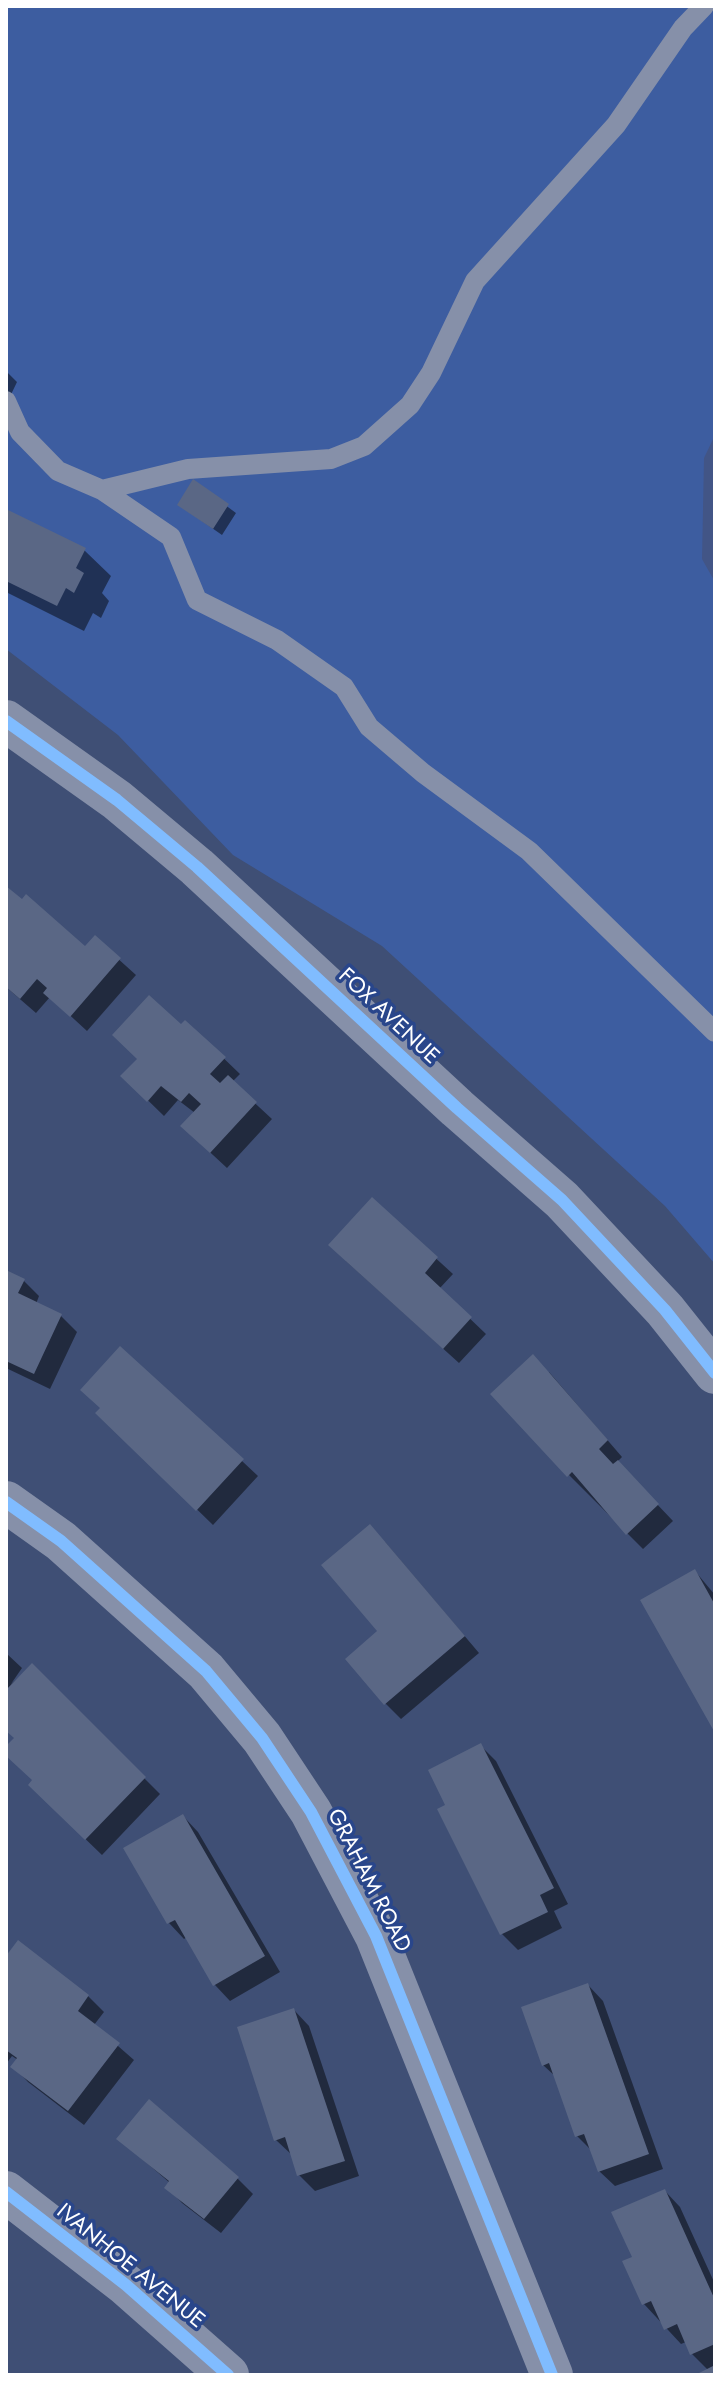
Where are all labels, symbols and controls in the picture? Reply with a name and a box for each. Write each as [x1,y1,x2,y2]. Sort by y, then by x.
street label: FOX AVENUE [332,964,444,1070]
street label: GRAHAM ROAD [321,1805,415,1957]
street label: IVANHOE AVENUE [51,2199,209,2335]

